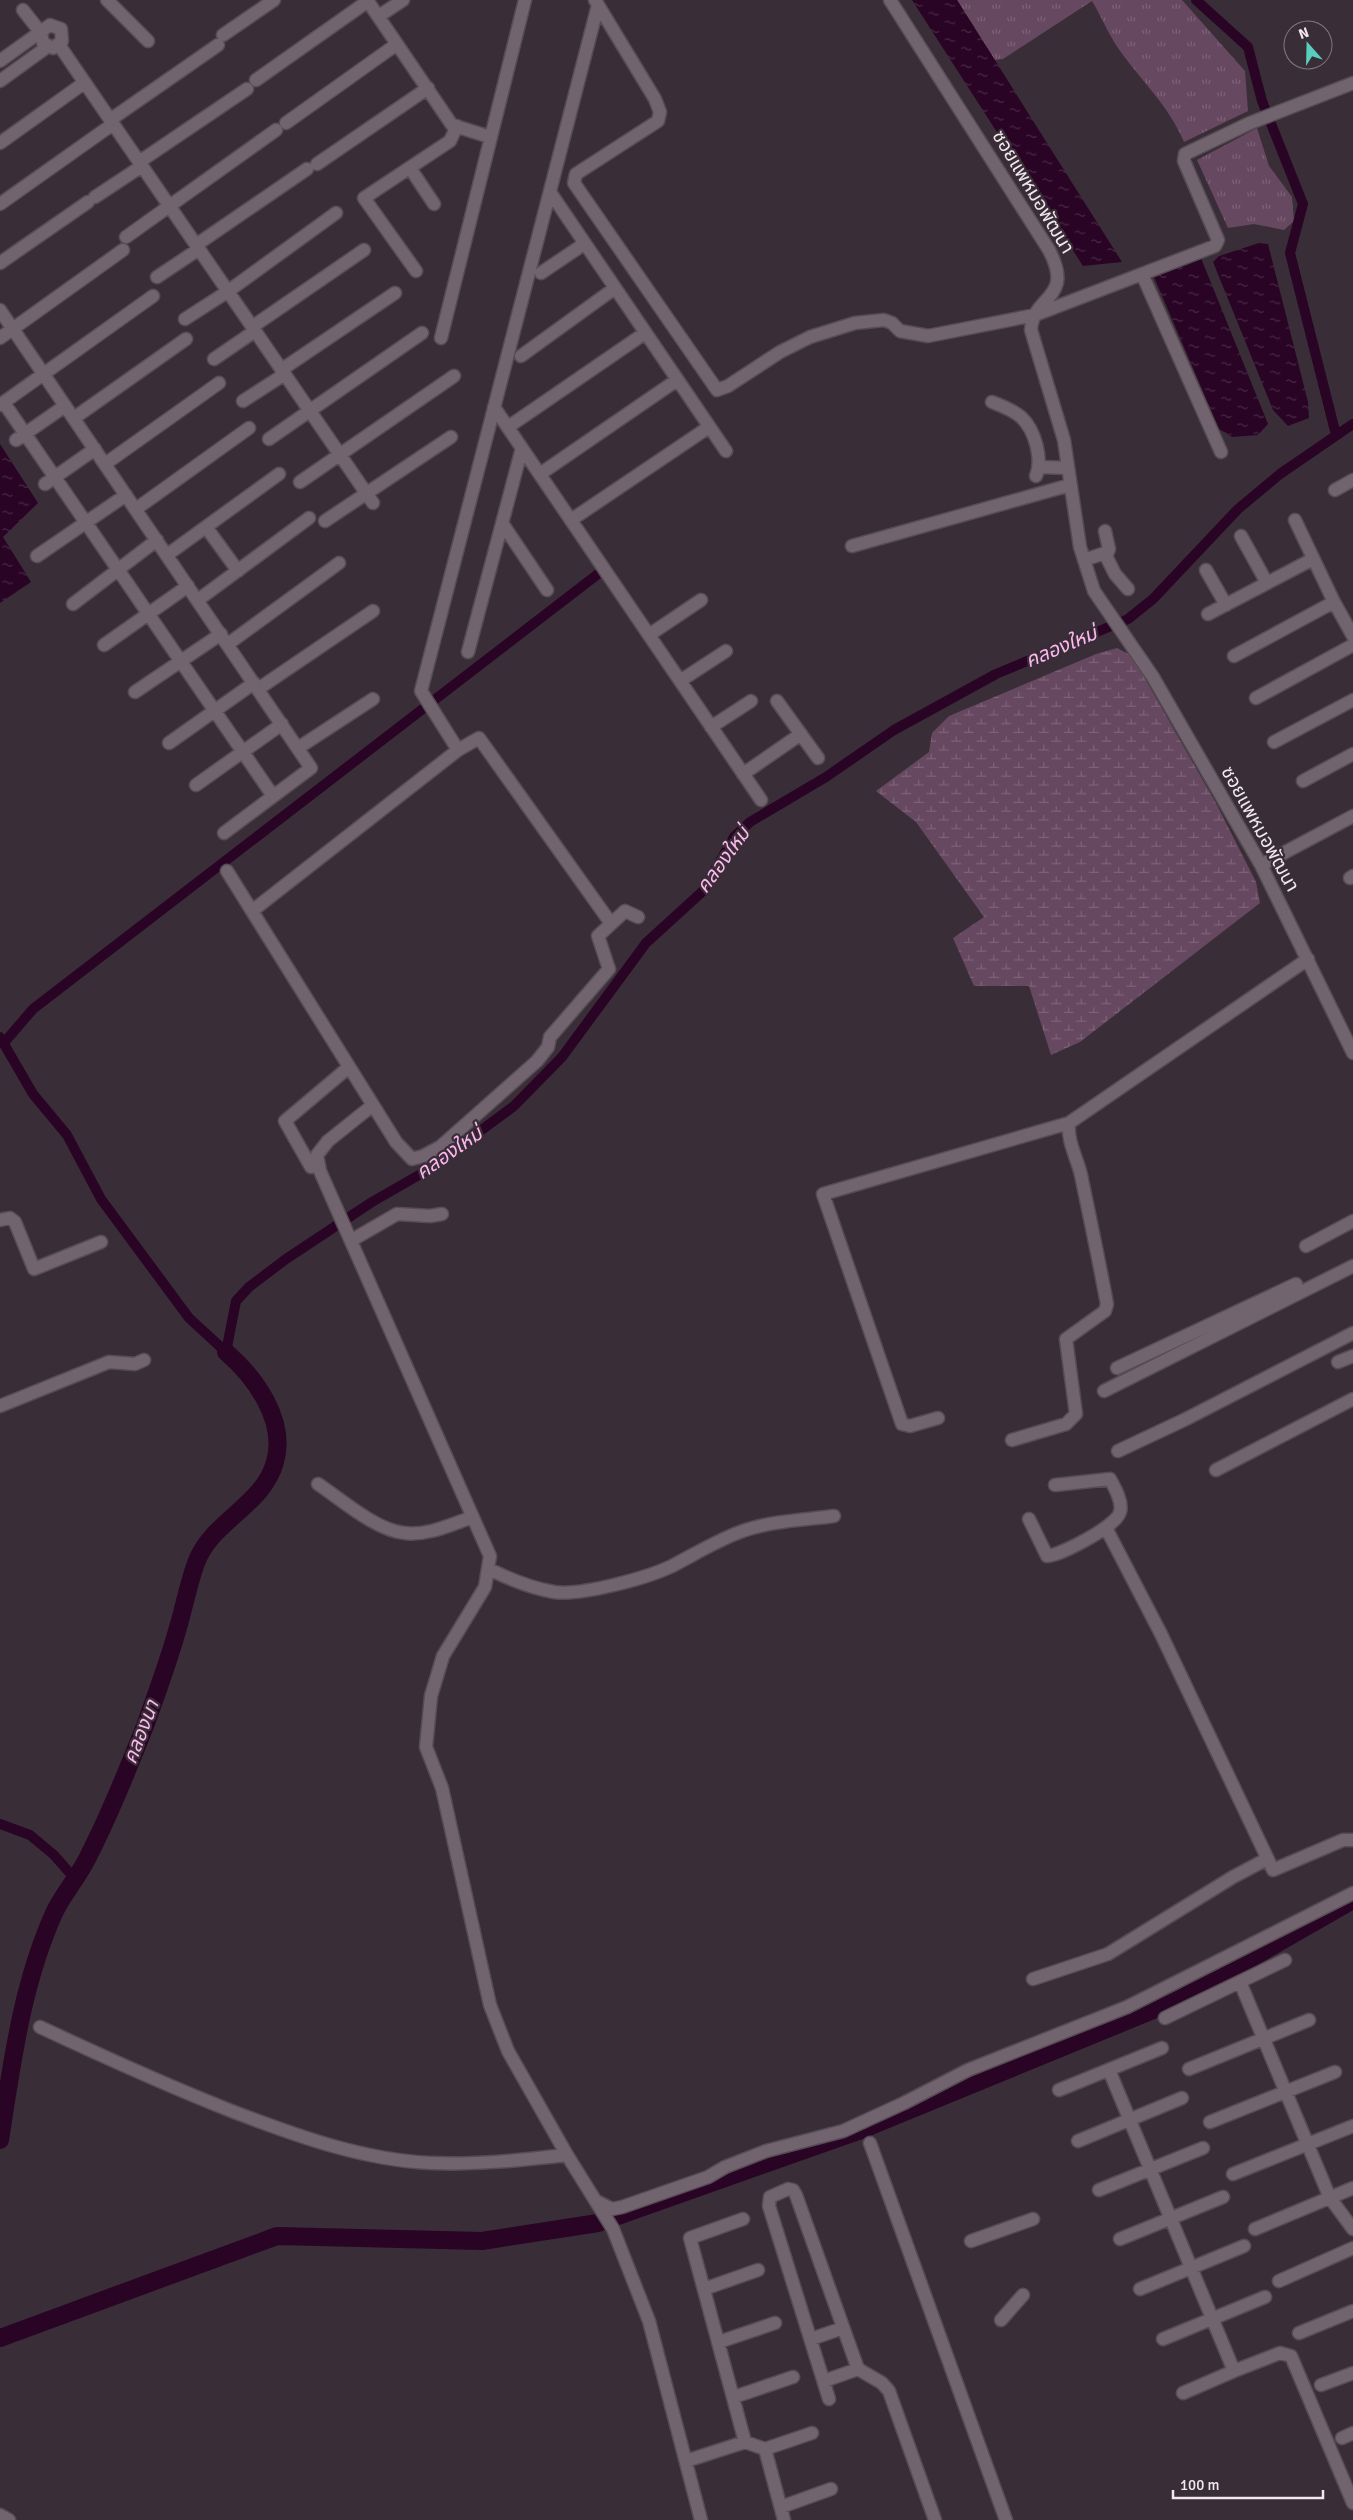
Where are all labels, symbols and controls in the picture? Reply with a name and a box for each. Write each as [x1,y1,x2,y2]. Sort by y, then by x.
north arrow [1283,20,1333,70]
text: N [1296,24,1311,43]
street label: ซอยแพหมอพัฒนา [987,126,1079,258]
water label: คลองใหม่ [1021,619,1104,673]
street label: ซอยแพหมอพัฒนา [1216,762,1304,896]
water label: คลองใหม่ [691,819,757,898]
water label: คลองใหม่ [411,1119,490,1185]
water label: คลองนา [117,1696,165,1767]
scale bar [1173,2468,1323,2500]
text: 100 m [1180,2476,1220,2494]

